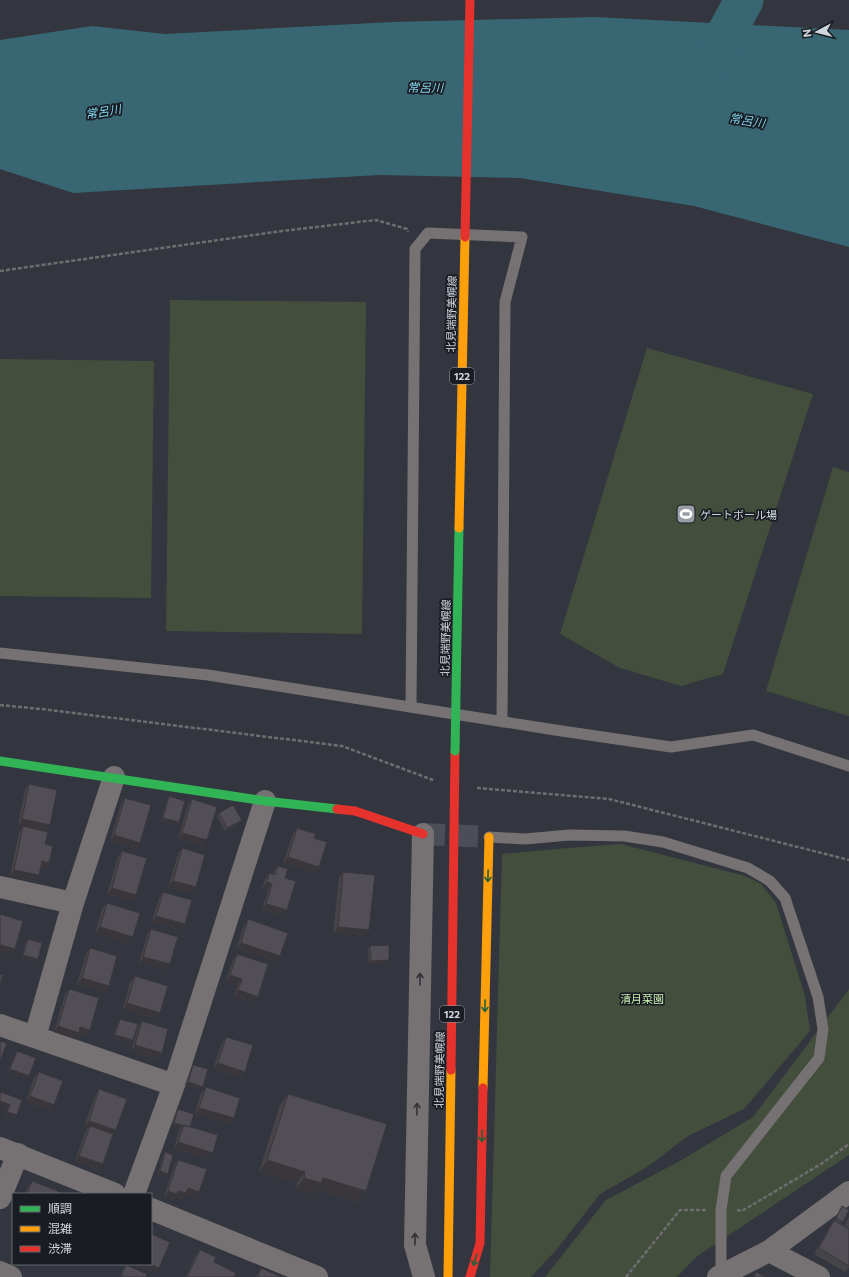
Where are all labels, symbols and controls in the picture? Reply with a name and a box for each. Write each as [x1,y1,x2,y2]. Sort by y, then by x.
north arrow [797,12,837,52]
text: N [800,28,814,38]
water label: 常呂川 [407,80,445,94]
water label: 常呂川 [84,101,124,121]
water label: 常呂川 [728,110,768,130]
street label: 北見端野美幌線 [444,275,458,353]
road number: 122 [450,368,474,384]
sports icon: ゲートボール場 [675,503,697,525]
place label: ゲートボール場 [700,508,777,521]
street label: 北見端野美幌線 [438,599,452,677]
one-way arrow [484,869,492,882]
one-way arrow [416,973,424,986]
park label: 清月菜園 [620,992,664,1005]
one-way arrow [481,999,489,1012]
road number: 122 [440,1006,464,1022]
street label: 北見端野美幌線 [432,1031,446,1109]
one-way arrow [413,1103,421,1116]
one-way arrow [478,1129,486,1142]
legend [12,1193,152,1265]
text: 順調 [48,1201,72,1215]
text: 混雑 [48,1221,72,1235]
one-way arrow [411,1233,419,1246]
text: 渋滞 [48,1241,72,1255]
one-way arrow [471,1253,478,1266]

